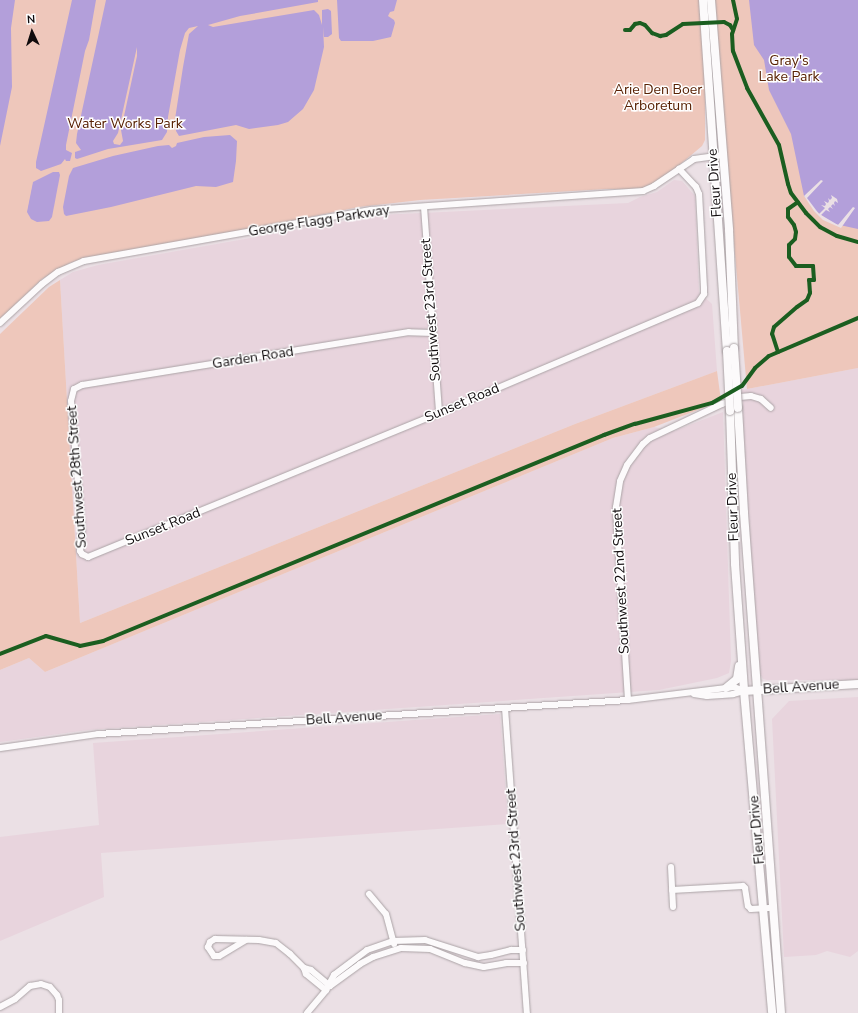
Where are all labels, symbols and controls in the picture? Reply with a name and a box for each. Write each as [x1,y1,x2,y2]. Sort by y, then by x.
north arrow [12,12,52,52]
text: N [26,12,36,27]
park label: Gray's Lake Park [759,53,819,86]
park label: Arie Den Boer Arboretum [614,82,702,114]
park label: Water Works Park [67,116,183,132]
street label: Fleur Drive [704,148,726,218]
street label: George Flagg Parkway [247,202,391,240]
street label: Southwest 23rd Street [418,238,444,382]
street label: Garden Road [211,343,295,373]
street label: Sunset Road [422,380,502,426]
street label: Southwest 28th Street [64,405,90,549]
street label: Fleur Drive [723,472,743,542]
street label: Sunset Road [123,504,203,550]
street label: Southwest 22nd Street [609,508,633,654]
street label: Bell Avenue [762,676,840,698]
street label: Bell Avenue [305,707,383,729]
street label: Southwest 23rd Street [503,788,529,932]
street label: Fleur Drive [746,795,768,865]

